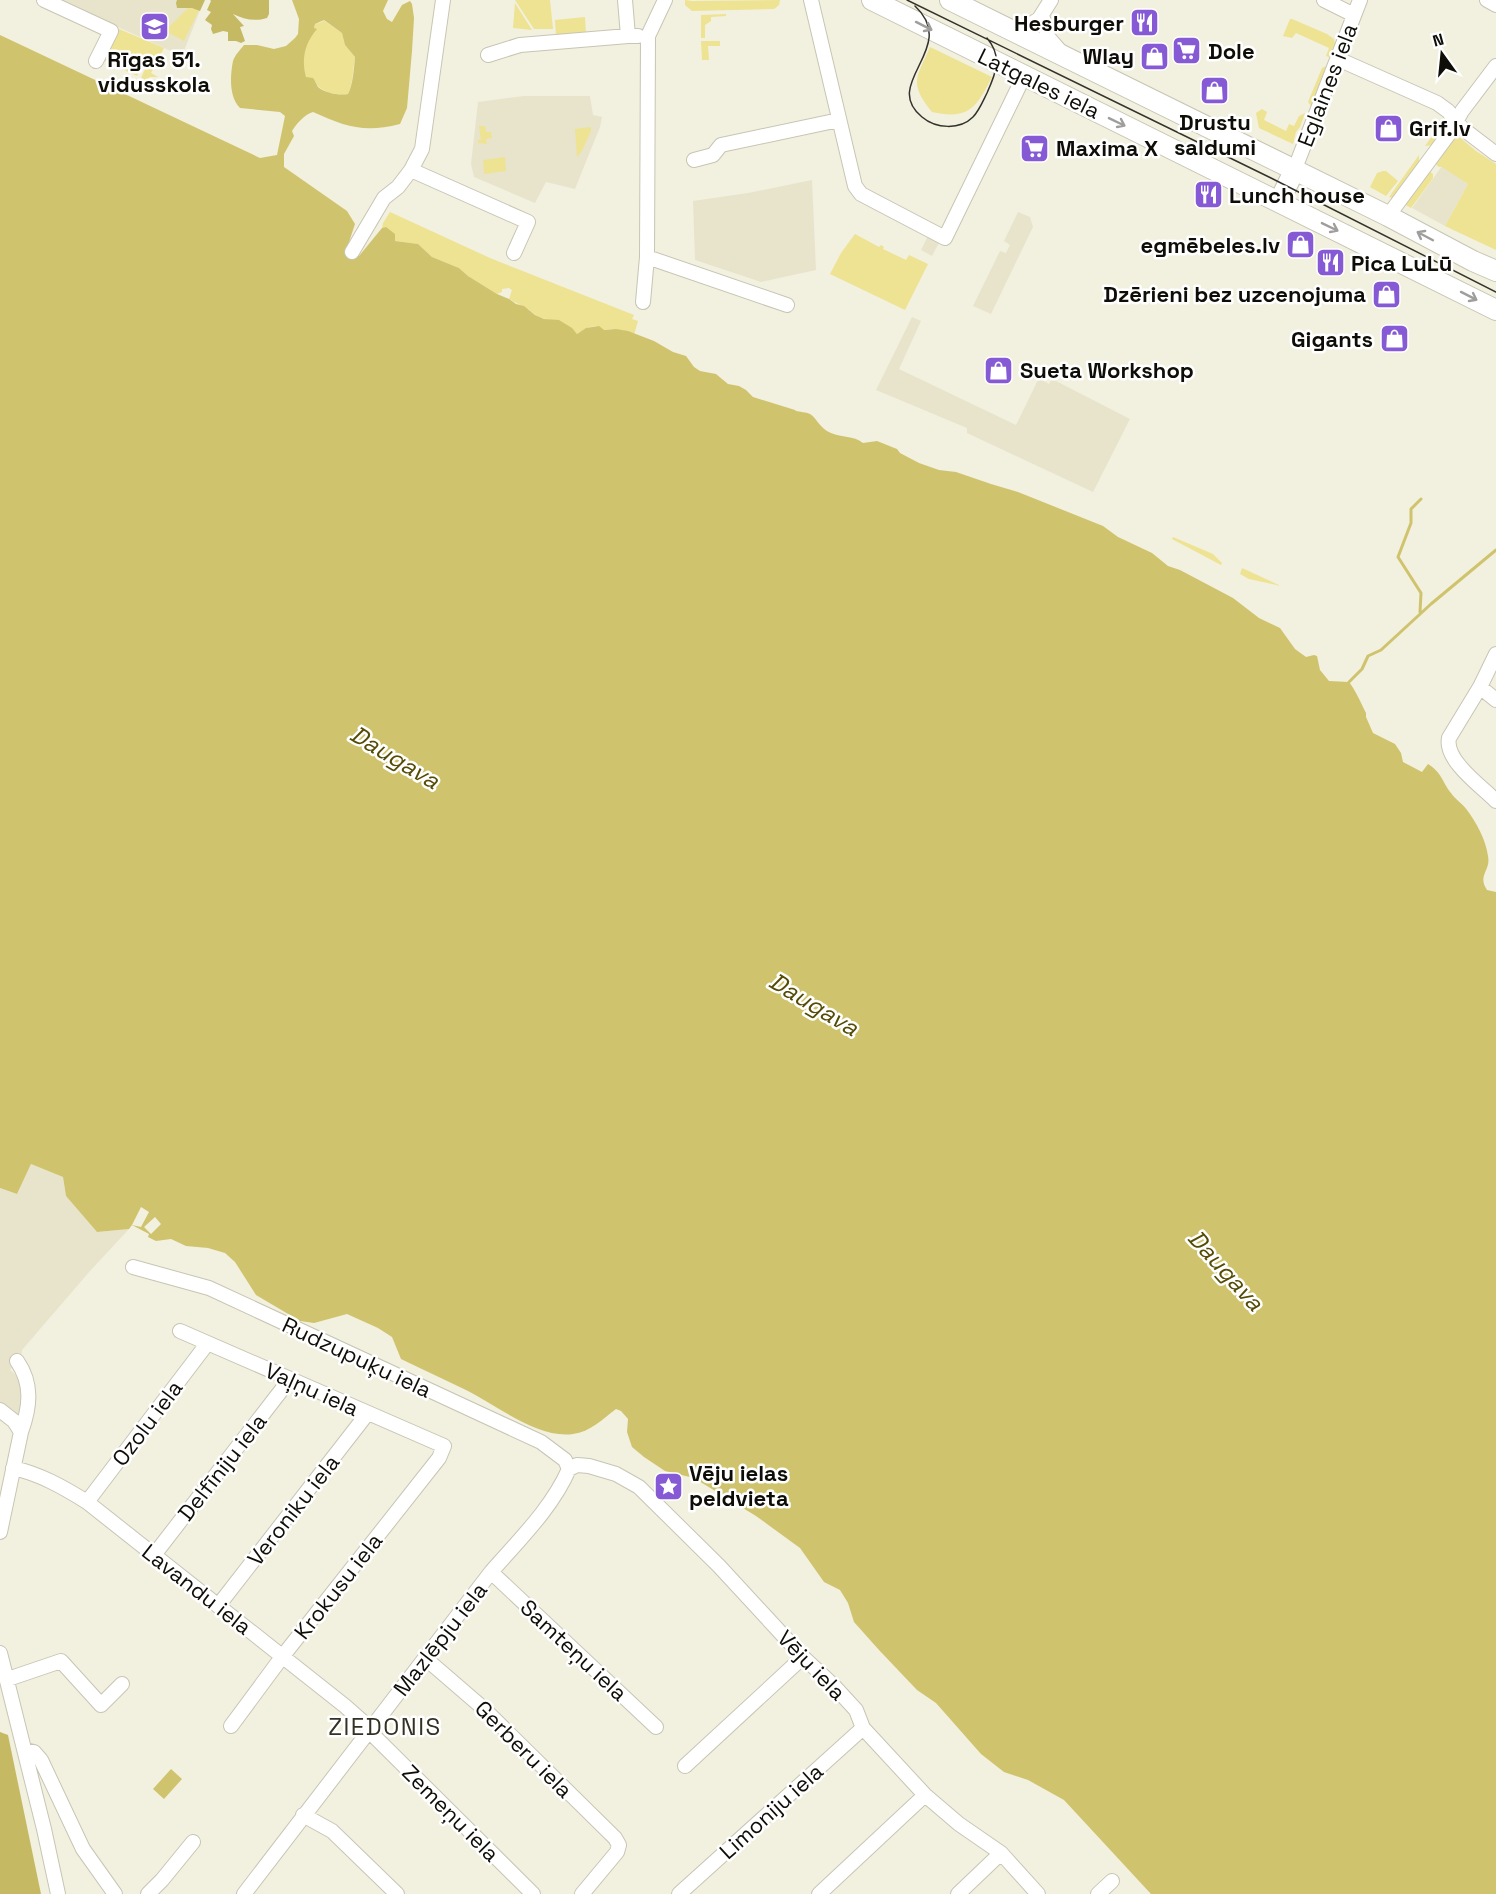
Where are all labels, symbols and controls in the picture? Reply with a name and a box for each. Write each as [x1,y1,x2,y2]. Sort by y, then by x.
restaurant icon: Hesburger [1129,7,1161,39]
place label: Hesburger [1014,9,1124,37]
school or university icon: Rīgas 51. vidusskola [138,11,170,43]
street label: Eglaines iela [1291,19,1364,151]
one-way arrow [915,21,933,33]
north arrow [1412,24,1472,84]
text: N [1430,28,1446,52]
supermarket icon: Dole [1171,35,1203,67]
place label: Dole [1208,37,1255,65]
shop icon: Wlay [1139,40,1171,72]
street label: Latgales iela [973,41,1105,125]
place label: Wlay [1082,42,1134,70]
place label: Rīgas 51. vidusskola [98,45,210,98]
shop icon: Drustu saldumi [1199,74,1231,106]
place label: Drustu saldumi [1174,108,1256,161]
shop icon: Grif.lv [1372,112,1404,144]
place label: Grif.lv [1409,114,1471,142]
one-way arrow [1108,117,1126,129]
supermarket icon: Maxima X [1019,132,1051,164]
place label: Maxima X [1056,134,1158,162]
restaurant icon: Lunch house [1192,179,1224,211]
place label: Lunch house [1229,181,1365,209]
one-way arrow [1321,221,1339,233]
shop icon: egmēbeles.lv [1285,229,1317,261]
one-way arrow [1417,230,1434,242]
place label: egmēbeles.lv [1141,231,1280,259]
restaurant icon: Pica LuLū [1314,247,1346,279]
place label: Pica LuLū [1351,249,1452,277]
shop icon: Dzērieni bez uzcenojuma [1371,278,1403,310]
place label: Dzērieni bez uzcenojuma [1103,280,1366,308]
one-way arrow [1459,291,1477,302]
shop icon: Gigants [1378,323,1410,355]
place label: Gigants [1291,325,1373,353]
shop icon: Sueta Workshop [983,354,1015,386]
place label: Sueta Workshop [1020,356,1194,384]
water label: Daugava [345,718,446,796]
water label: Daugava [764,965,865,1043]
water label: Daugava [1181,1223,1271,1317]
street label: Rudzupuķu iela [278,1310,436,1404]
street label: Vaļņu iela [261,1356,364,1422]
street label: Ozolu iela [106,1374,189,1471]
street label: Delfīniju iela [171,1407,273,1526]
street label: Veroniku iela [241,1448,345,1571]
place label: Vēju ielas peldvieta [689,1459,789,1512]
place icon: Vēju ielas peldvieta [652,1470,684,1502]
street label: Krokusu iela [288,1527,388,1645]
street label: Lavandu iela [137,1537,258,1641]
street label: Mazlēpju iela [387,1576,493,1701]
street label: Samteņu iela [515,1593,634,1707]
street label: Vēju iela [772,1624,852,1706]
street label: Gerberu iela [469,1694,579,1804]
district label: ZIEDONIS [328,1711,442,1742]
street label: Limoniju iela [713,1757,829,1865]
street label: Zemeņu iela [396,1758,506,1868]

